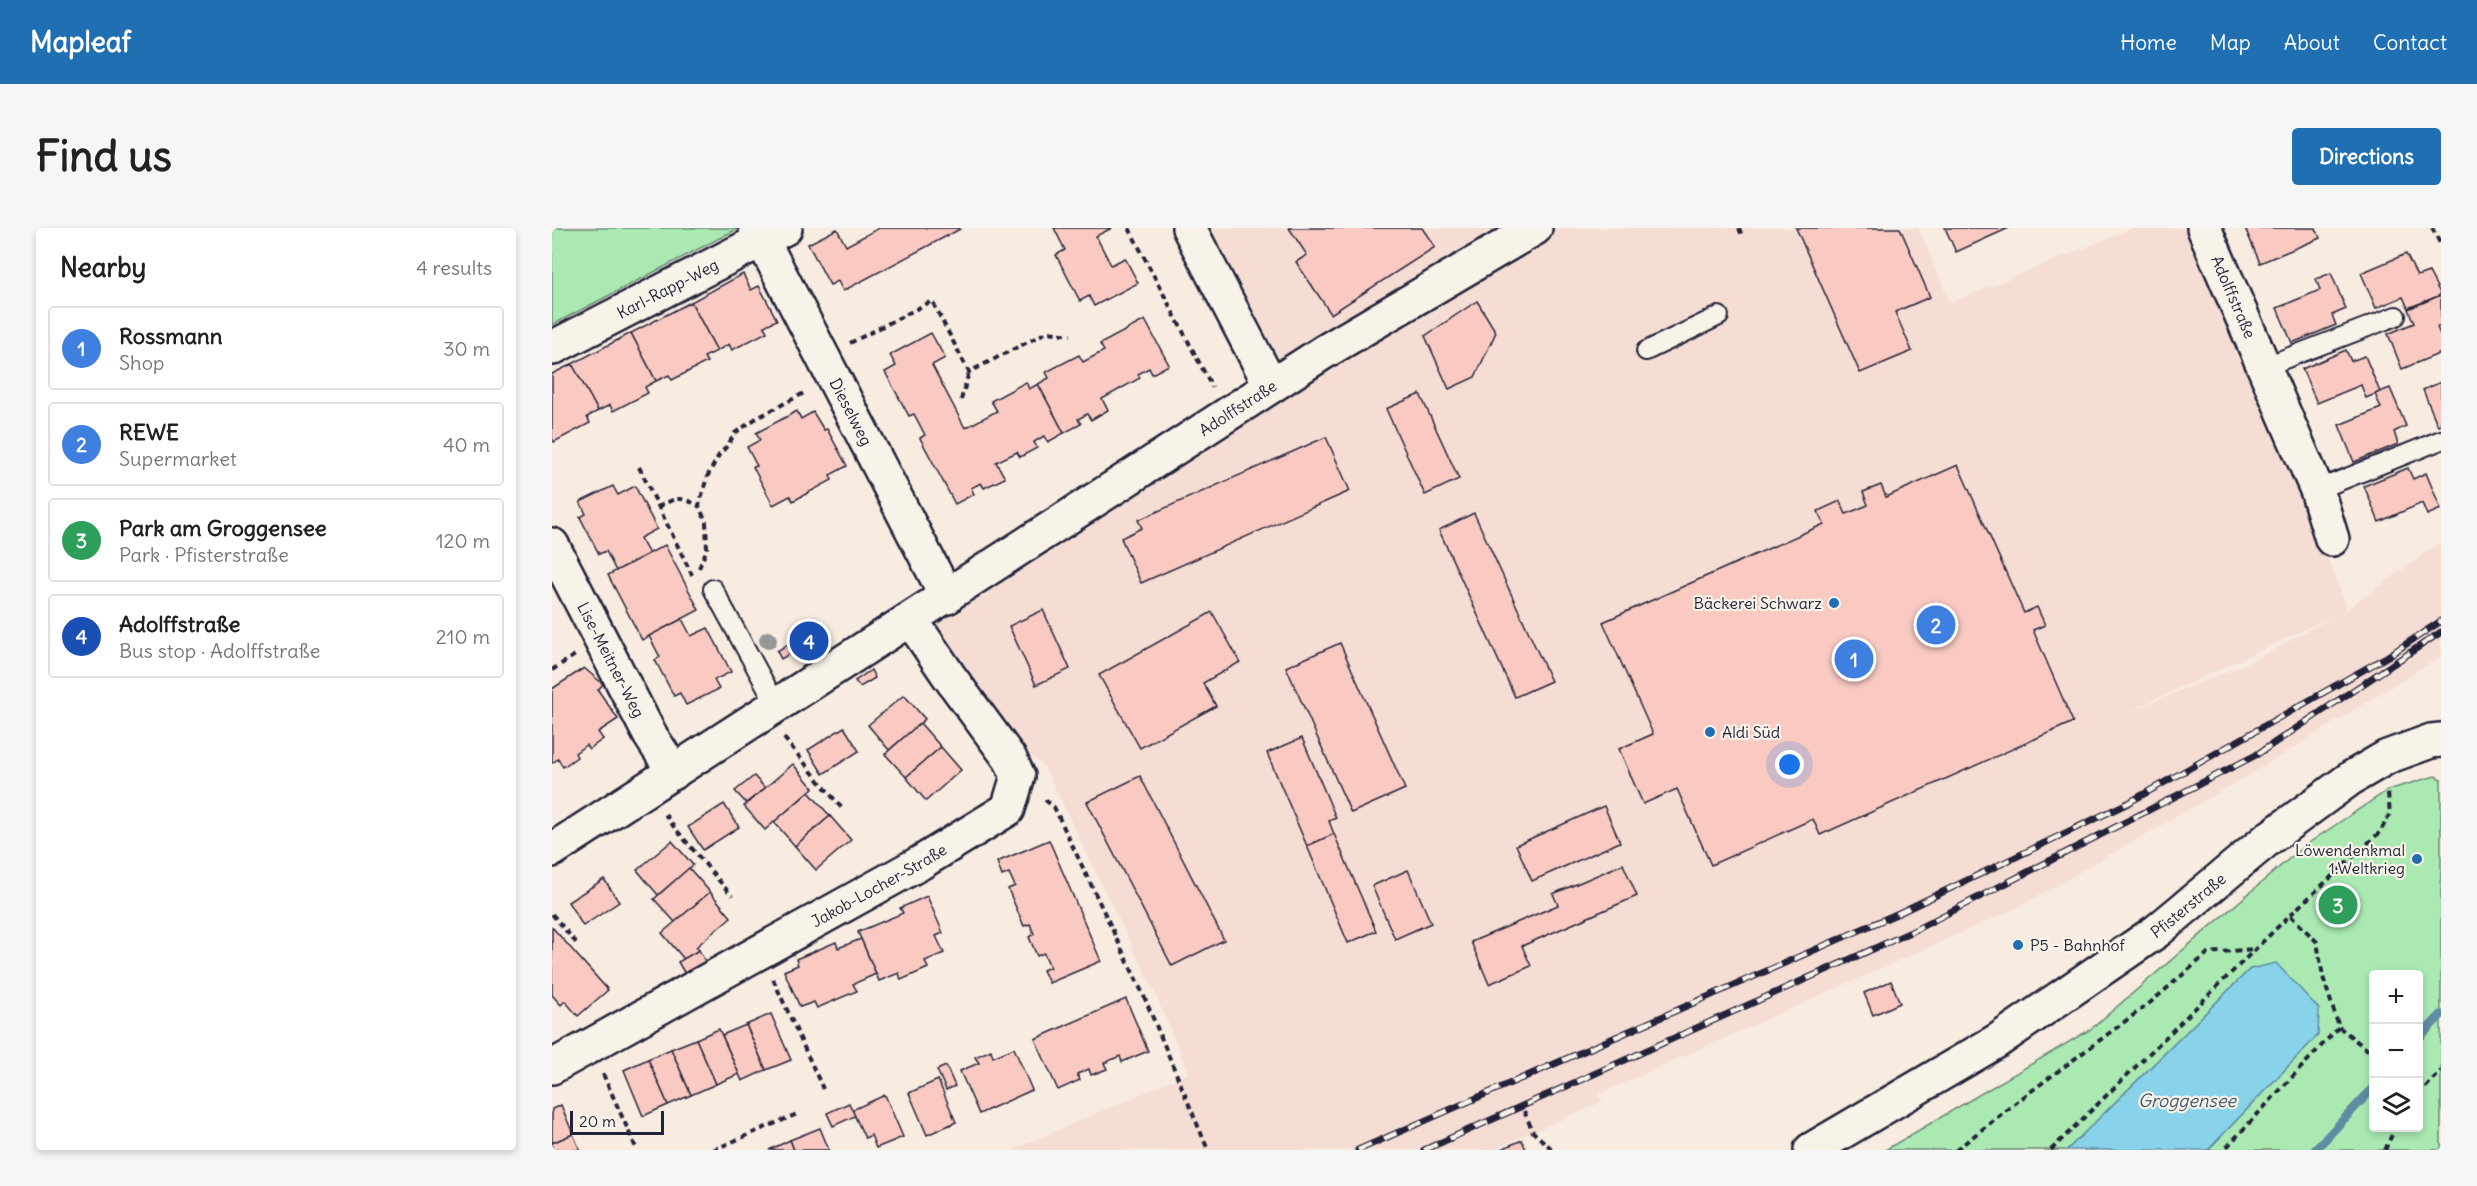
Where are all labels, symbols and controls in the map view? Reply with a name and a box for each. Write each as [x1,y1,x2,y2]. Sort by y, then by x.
text: Mapleaf [30,24,131,60]
text: Home [2120,29,2177,56]
text: Map [2210,29,2251,56]
text: About [2284,29,2340,56]
text: Contact [2373,29,2447,56]
button: Directions [2292,128,2441,185]
text: Find us [36,130,172,182]
text: Nearby [60,251,146,284]
street label: Adolffstraße [2207,252,2260,341]
street label: Karl-Rapp-Weg [613,254,722,323]
text: 4 results [416,255,492,280]
text: Rossmann [119,322,223,350]
text: 1 [78,336,85,361]
text: 30 m [443,336,490,361]
text: Shop [119,350,164,375]
street label: Dieselweg [825,375,877,449]
street label: Adolffstraße [1195,375,1280,440]
text: REWE [119,418,179,446]
text: 2 [76,432,87,457]
text: 40 m [443,432,490,457]
text: Supermarket [119,446,237,471]
text: Park am Groggensee [119,514,327,542]
text: 3 [76,528,87,553]
text: 120 m [436,528,490,553]
text: Park · Pfisterstraße [119,542,289,567]
place label: Bäckerei Schwarz [1694,593,1822,613]
marker: Bäckerei Schwarz [1827,596,1841,610]
street label: Lise-Meitner-Weg [573,599,649,721]
pin: 2 [1916,602,1956,648]
text: Adolffstraße [119,610,240,638]
pin: 4 [790,618,828,664]
text: 4 [76,624,87,649]
text: 210 m [436,624,490,649]
pin: 1 [1834,636,1874,682]
text: Bus stop · Adolffstraße [119,638,320,663]
place label: Aldi Süd [1722,722,1780,742]
marker: Aldi Süd [1703,725,1717,739]
your location [1775,750,1804,779]
street label: Jakob-Locher-Straße [808,839,950,931]
place label: Löwendenkmal 1.Weltkrieg [2295,840,2405,878]
marker: Löwendenkmal 1.Weltkrieg [2410,852,2424,866]
street label: Pfisterstraße [2147,868,2230,942]
pin: 3 [2318,882,2358,928]
place label: P5 - Bahnhof [2030,935,2126,955]
marker: P5 - Bahnhof [2011,938,2025,952]
map controls [2369,970,2423,1132]
button: + [2369,970,2423,1024]
button: − [2369,1024,2423,1078]
button: layers [2369,1078,2423,1132]
water label: Groggensee [2138,1089,2237,1112]
scale bar [570,1108,664,1136]
text: 20 m [579,1111,616,1131]

